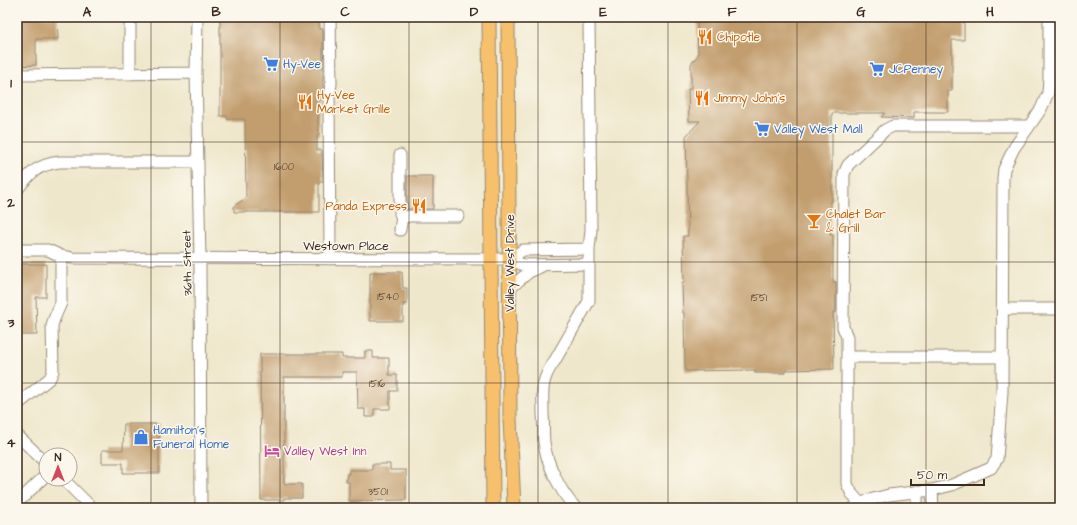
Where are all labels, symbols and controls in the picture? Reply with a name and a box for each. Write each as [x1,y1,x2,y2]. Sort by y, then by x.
text: A [83,3,92,21]
text: B [211,3,221,21]
text: C [340,3,350,21]
text: D [470,3,479,21]
text: E [599,3,607,21]
text: F [727,3,737,21]
text: G [856,3,866,21]
text: H [986,3,994,21]
restaurant icon: Chipotle [696,28,714,46]
place label: Chipotle [717,29,760,46]
supermarket icon: Hy-Vee [262,55,280,73]
place label: Hy-Vee [283,56,322,74]
supermarket icon: JCPenney [868,60,886,78]
place label: JCPenney [889,61,943,79]
text: 1 [10,74,12,92]
place label: Hy-Vee Market Grille [317,87,391,118]
restaurant icon: Jimmy John's [693,89,711,107]
place label: Jimmy John's [714,90,785,108]
restaurant icon: Hy-Vee Market Grille [296,93,314,111]
supermarket icon: Valley West Mall [753,120,771,138]
place label: Valley West Mall [774,121,863,139]
house number: 1600 [274,160,294,174]
text: 2 [6,194,15,212]
restaurant icon: Panda Express [410,197,428,215]
place label: Panda Express [326,198,407,215]
place label: Chalet Bar & Grill [826,206,886,237]
bar icon: Chalet Bar & Grill [805,212,823,230]
street label: Valley West Drive [502,214,520,312]
street label: 36th Street [178,230,197,296]
street label: Westown Place [303,238,389,255]
house number: 1540 [377,290,399,304]
house number: 1551 [751,291,768,305]
text: 3 [7,314,15,332]
house number: 1516 [369,377,386,391]
place label: Hamilton's Funeral Home [153,422,230,453]
shop icon: Hamilton's Funeral Home [132,428,150,446]
text: 4 [7,434,16,452]
hotel icon: Valley West Inn [263,442,281,460]
place label: Valley West Inn [284,443,367,461]
north arrow [38,447,78,487]
text: N [55,450,62,465]
scale bar [911,461,984,487]
text: 50 m [917,467,948,484]
house number: 3501 [368,485,389,499]

